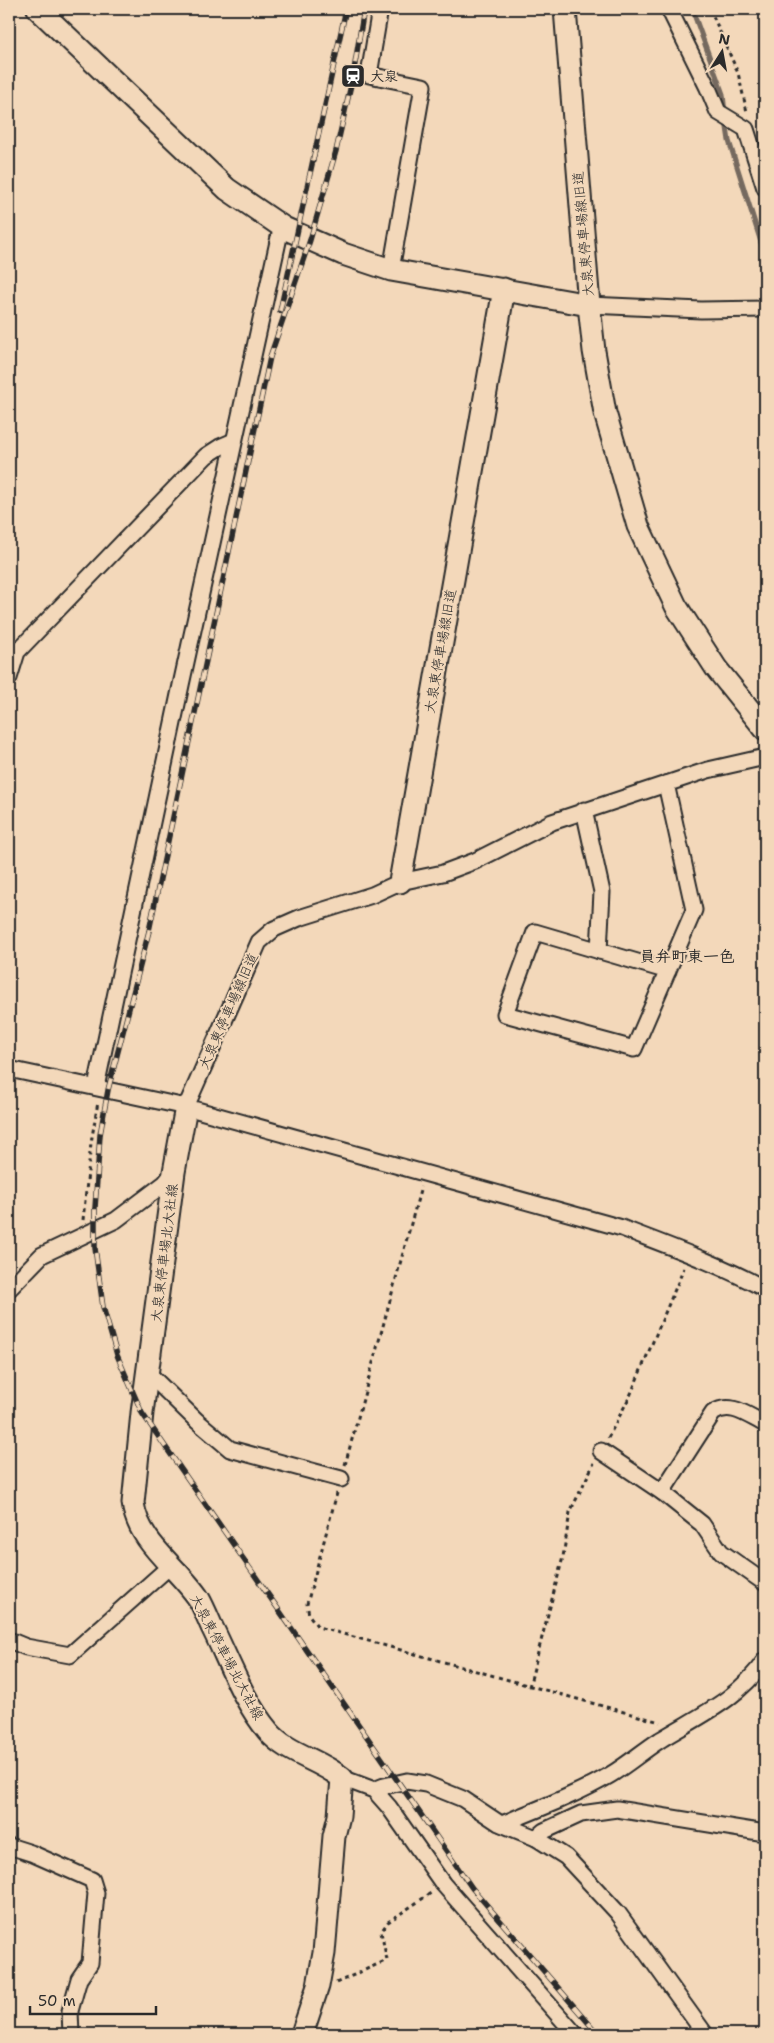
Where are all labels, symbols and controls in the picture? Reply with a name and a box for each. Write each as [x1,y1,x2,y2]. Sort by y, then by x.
north arrow [696,28,746,78]
text: N [717,29,732,49]
station icon: 大泉 [340,63,366,89]
place label: 大泉 [370,67,398,85]
street label: 大泉東停車場線旧道 [569,170,597,298]
street label: 大泉東停車場線旧道 [420,587,460,715]
district label: 員弁町東一色 [639,946,735,967]
street label: 大泉東停車場線旧道 [194,950,262,1072]
street label: 大泉東停車場北大社線 [147,1182,181,1324]
street label: 大泉東停車場北大社線 [186,1591,268,1723]
scale bar [30,1983,156,2015]
text: 50 m [38,1991,76,2011]

